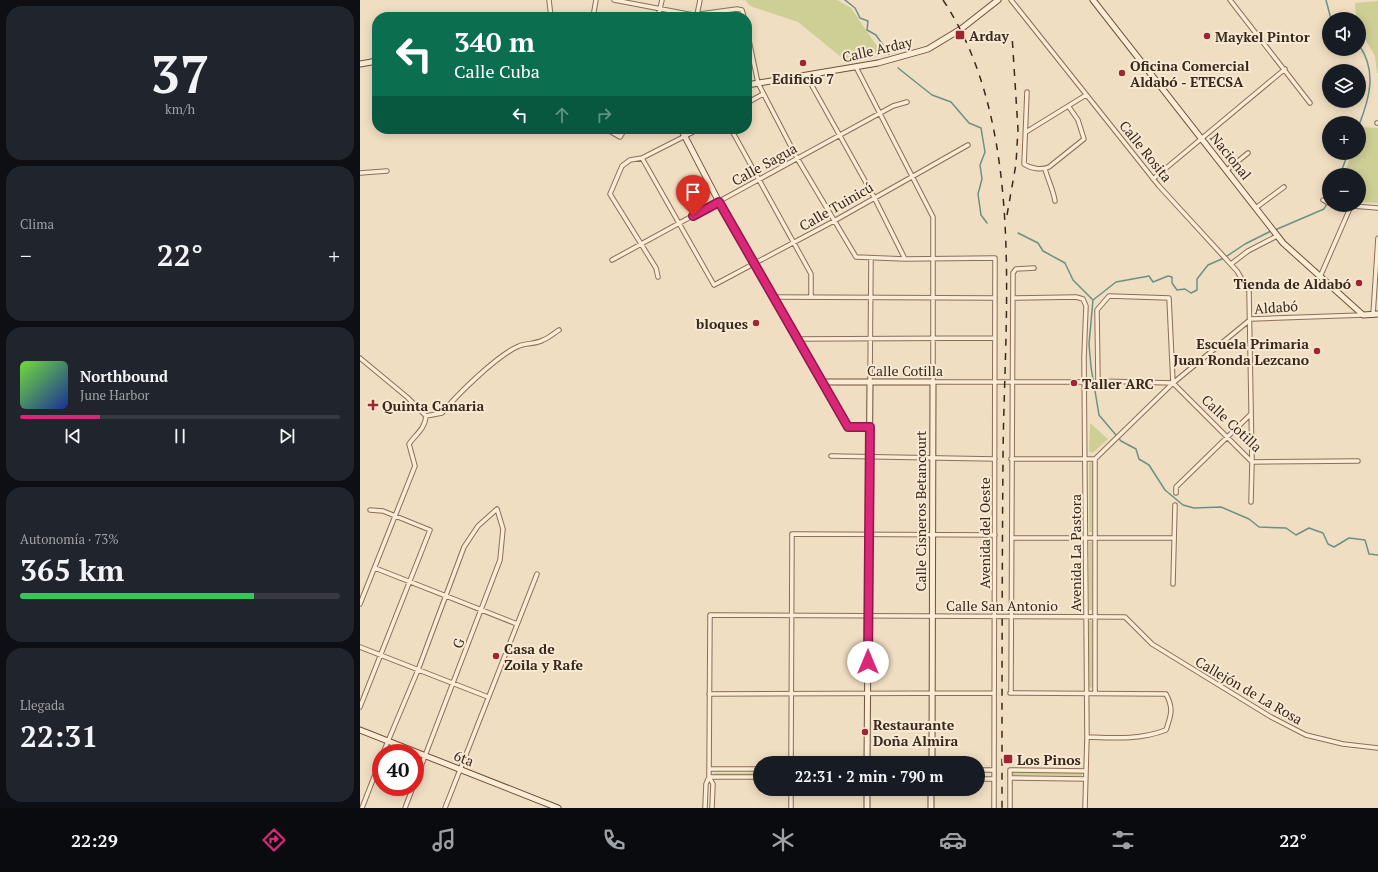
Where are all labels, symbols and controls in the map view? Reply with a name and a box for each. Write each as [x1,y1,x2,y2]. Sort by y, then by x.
map controls [1322,12,1366,212]
button: sound [1322,12,1366,56]
text: 340 m [454,23,535,60]
place label: Arday [969,26,1009,45]
place label: Maykel Pintor [1215,27,1310,46]
icon: left [388,28,440,80]
marker: Arday [954,29,966,41]
street label: Calle Arday [840,31,915,66]
marker: Maykel Pintor [1202,31,1212,41]
text: 37 [151,39,209,108]
place label: Oficina Comercial Aldabó - ETECSA [1130,56,1250,91]
marker: Edificio 7 [798,58,808,68]
text: Calle Cuba [454,59,540,83]
button: layers [1322,64,1366,108]
marker: Oficina Comercial Aldabó - ETECSA [1117,68,1127,78]
place label: Edificio 7 [772,69,834,88]
text: km/h [165,100,195,118]
icon: left [509,104,531,126]
icon: ahead [551,104,573,126]
icon: right [593,104,615,126]
street label: Calle Rosita [1115,116,1177,186]
button: + [1322,116,1366,160]
street label: Nacional [1206,128,1256,184]
street label: Calle Sagua [728,138,800,190]
button: − [1322,168,1366,212]
pin [676,175,710,216]
street label: Calle Tuinicú [796,177,876,235]
icon: arrive [682,181,704,203]
text: Clima [20,215,54,233]
text: 22° [157,235,203,275]
text: − [20,241,32,270]
text: + [328,241,340,270]
place label: Tienda de Aldabó [1233,274,1351,293]
marker: Tienda de Aldabó [1354,278,1364,288]
street label: Aldabó [1253,296,1299,318]
place label: bloques [695,314,748,333]
marker: bloques [751,318,761,328]
place label: Escuela Primaria Juan Ronda Lezcano [1173,334,1309,369]
marker: Escuela Primaria Juan Ronda Lezcano [1312,346,1322,356]
street label: Calle Cotilla [867,361,943,380]
text: Northbound [80,366,168,386]
place label: Taller ARC [1082,374,1154,393]
marker: Taller ARC [1069,378,1079,388]
text: June Harbor [80,386,150,404]
street label: Calle Cotilla [1198,390,1266,456]
place label: Quinta Canaria [382,396,485,415]
marker: Quinta Canaria [367,399,379,411]
icon: previous [62,425,84,447]
icon: pause [169,425,191,447]
icon: next [276,425,298,447]
street label: Calle Cisneros Betancourt [911,430,930,592]
street label: Avenida del Oeste [975,477,994,589]
street label: Avenida La Pastora [1066,494,1085,612]
text: Autonomía · 73% [20,530,119,548]
text: 365 km [20,550,124,590]
street label: Calle San Antonio [946,596,1058,615]
street label: G [447,635,469,651]
place label: Casa de Zoila y Rafe [504,639,583,674]
position arrow [847,641,889,683]
marker: Casa de Zoila y Rafe [491,651,501,661]
street label: Callejón de La Rosa [1192,652,1306,728]
text: Llegada [20,696,65,714]
place label: Restaurante Doña Almira [873,715,959,750]
text: 22:31 [20,716,98,756]
marker: Restaurante Doña Almira [860,727,870,737]
speed limit sign: 40 [372,744,424,796]
street label: 6ta [451,746,477,770]
place label: Los Pinos [1017,750,1081,769]
marker: Los Pinos [1002,753,1014,765]
text: 22:31 · 2 min · 790 m [795,766,943,786]
icon: directions [260,826,288,854]
icon: music [430,826,458,854]
icon: phone [600,826,628,854]
icon: climate [769,826,797,854]
icon: car [939,826,967,854]
icon: filters [1109,826,1137,854]
text: 22:29 [71,828,118,852]
text: 22° [1279,828,1307,852]

